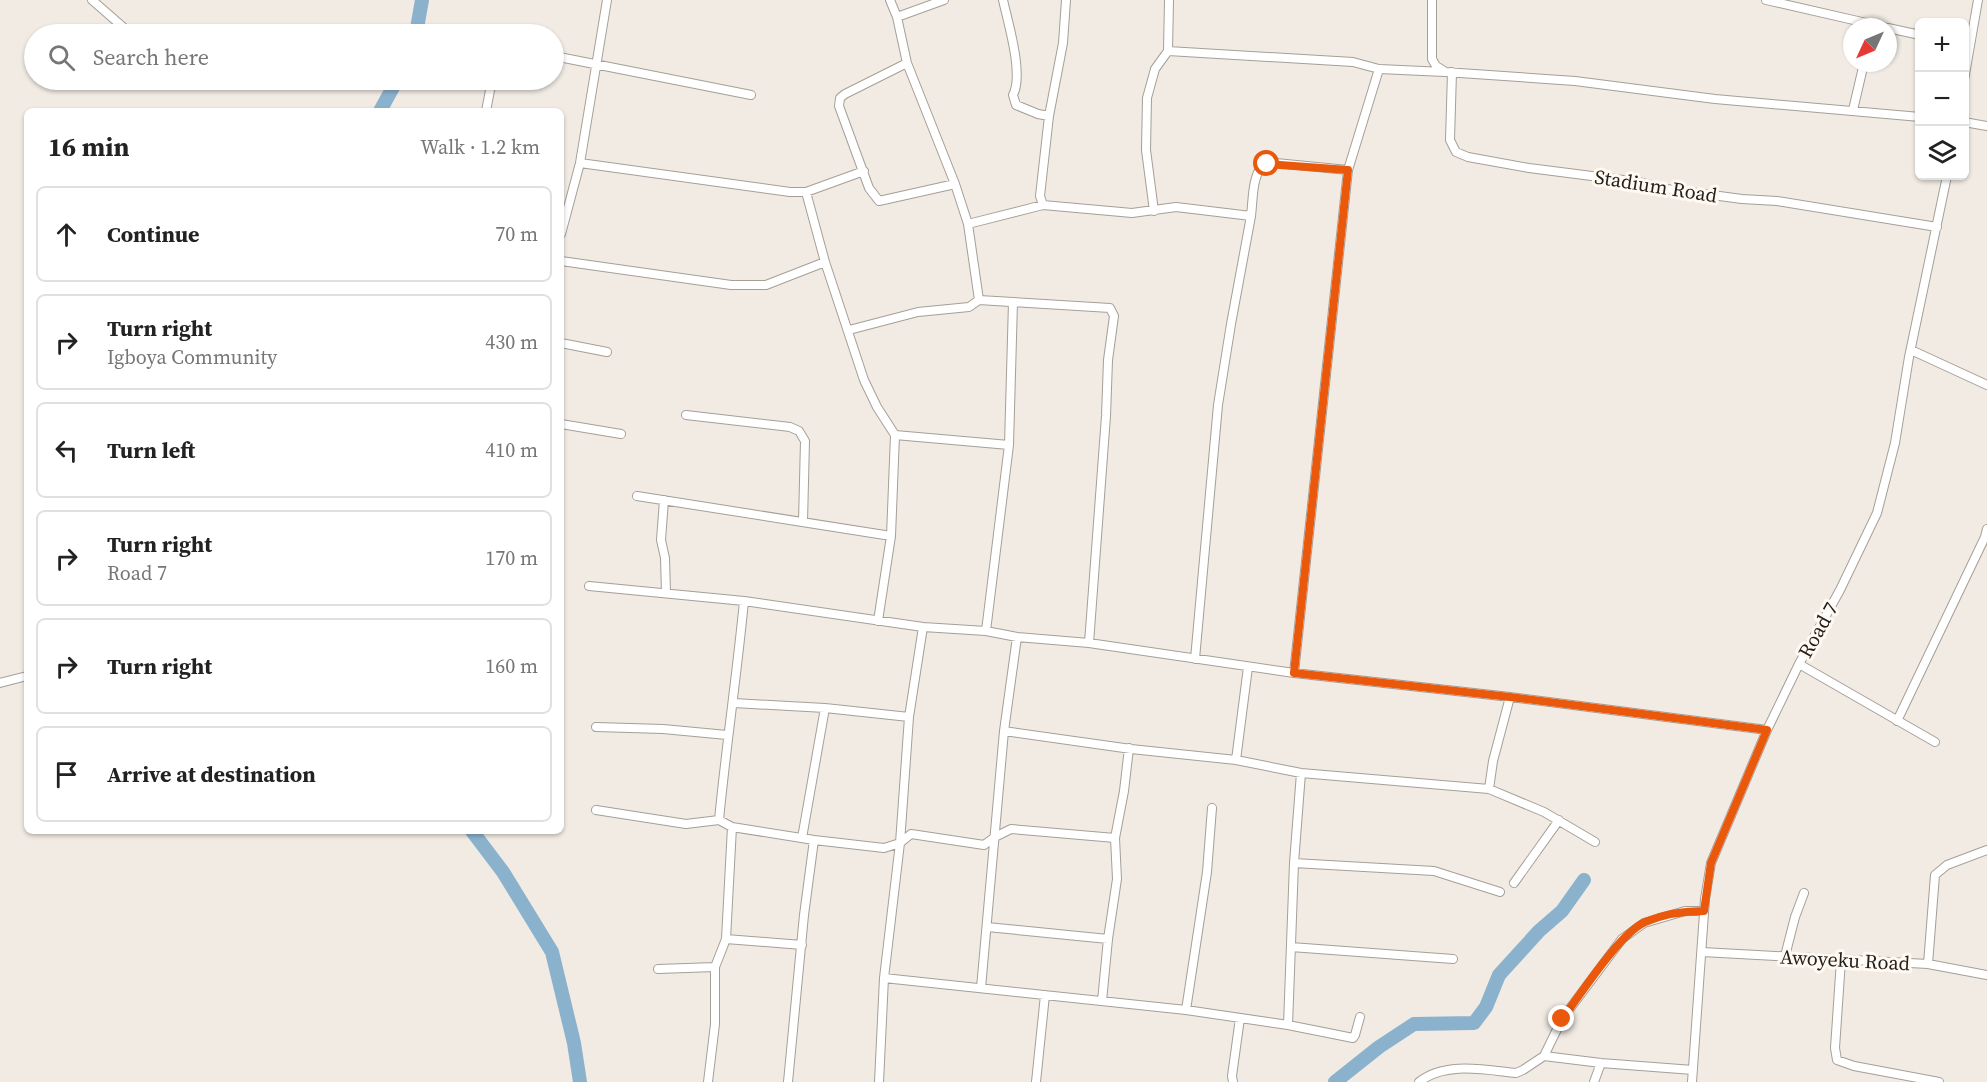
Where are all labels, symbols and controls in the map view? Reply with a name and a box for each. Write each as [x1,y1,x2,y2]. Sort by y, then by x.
north arrow [1843,18,1897,72]
map controls [1915,18,1969,180]
button: + [1915,18,1969,72]
search box [24,24,564,90]
icon: search [45,41,78,74]
text: Search here [93,42,209,72]
button: − [1915,72,1969,126]
button: layers [1915,126,1969,180]
text: 16 min [48,129,130,165]
text: Walk · 1.2 km [420,133,540,161]
route start [1253,150,1279,176]
street label: Stadium Road [1593,162,1720,210]
icon: ahead [50,218,83,251]
text: Continue [107,219,200,249]
text: 70 m [495,220,538,248]
text: Turn right [107,313,212,343]
icon: right [50,326,83,359]
text: 430 m [485,328,538,356]
text: Igboya Community [107,343,277,371]
icon: left [50,434,83,467]
text: Turn left [107,435,195,465]
text: 410 m [485,436,538,464]
text: Turn right [107,529,212,559]
icon: right [50,542,83,575]
text: 170 m [485,544,538,572]
text: Road 7 [107,559,167,587]
street label: Road 7 [1791,597,1845,663]
icon: right [50,650,83,683]
text: Turn right [107,651,212,681]
text: 160 m [485,652,538,680]
icon: arrive [50,758,83,791]
text: Arrive at destination [107,759,316,789]
street label: Awoyeku Road [1779,943,1911,977]
route end [1548,1005,1574,1031]

